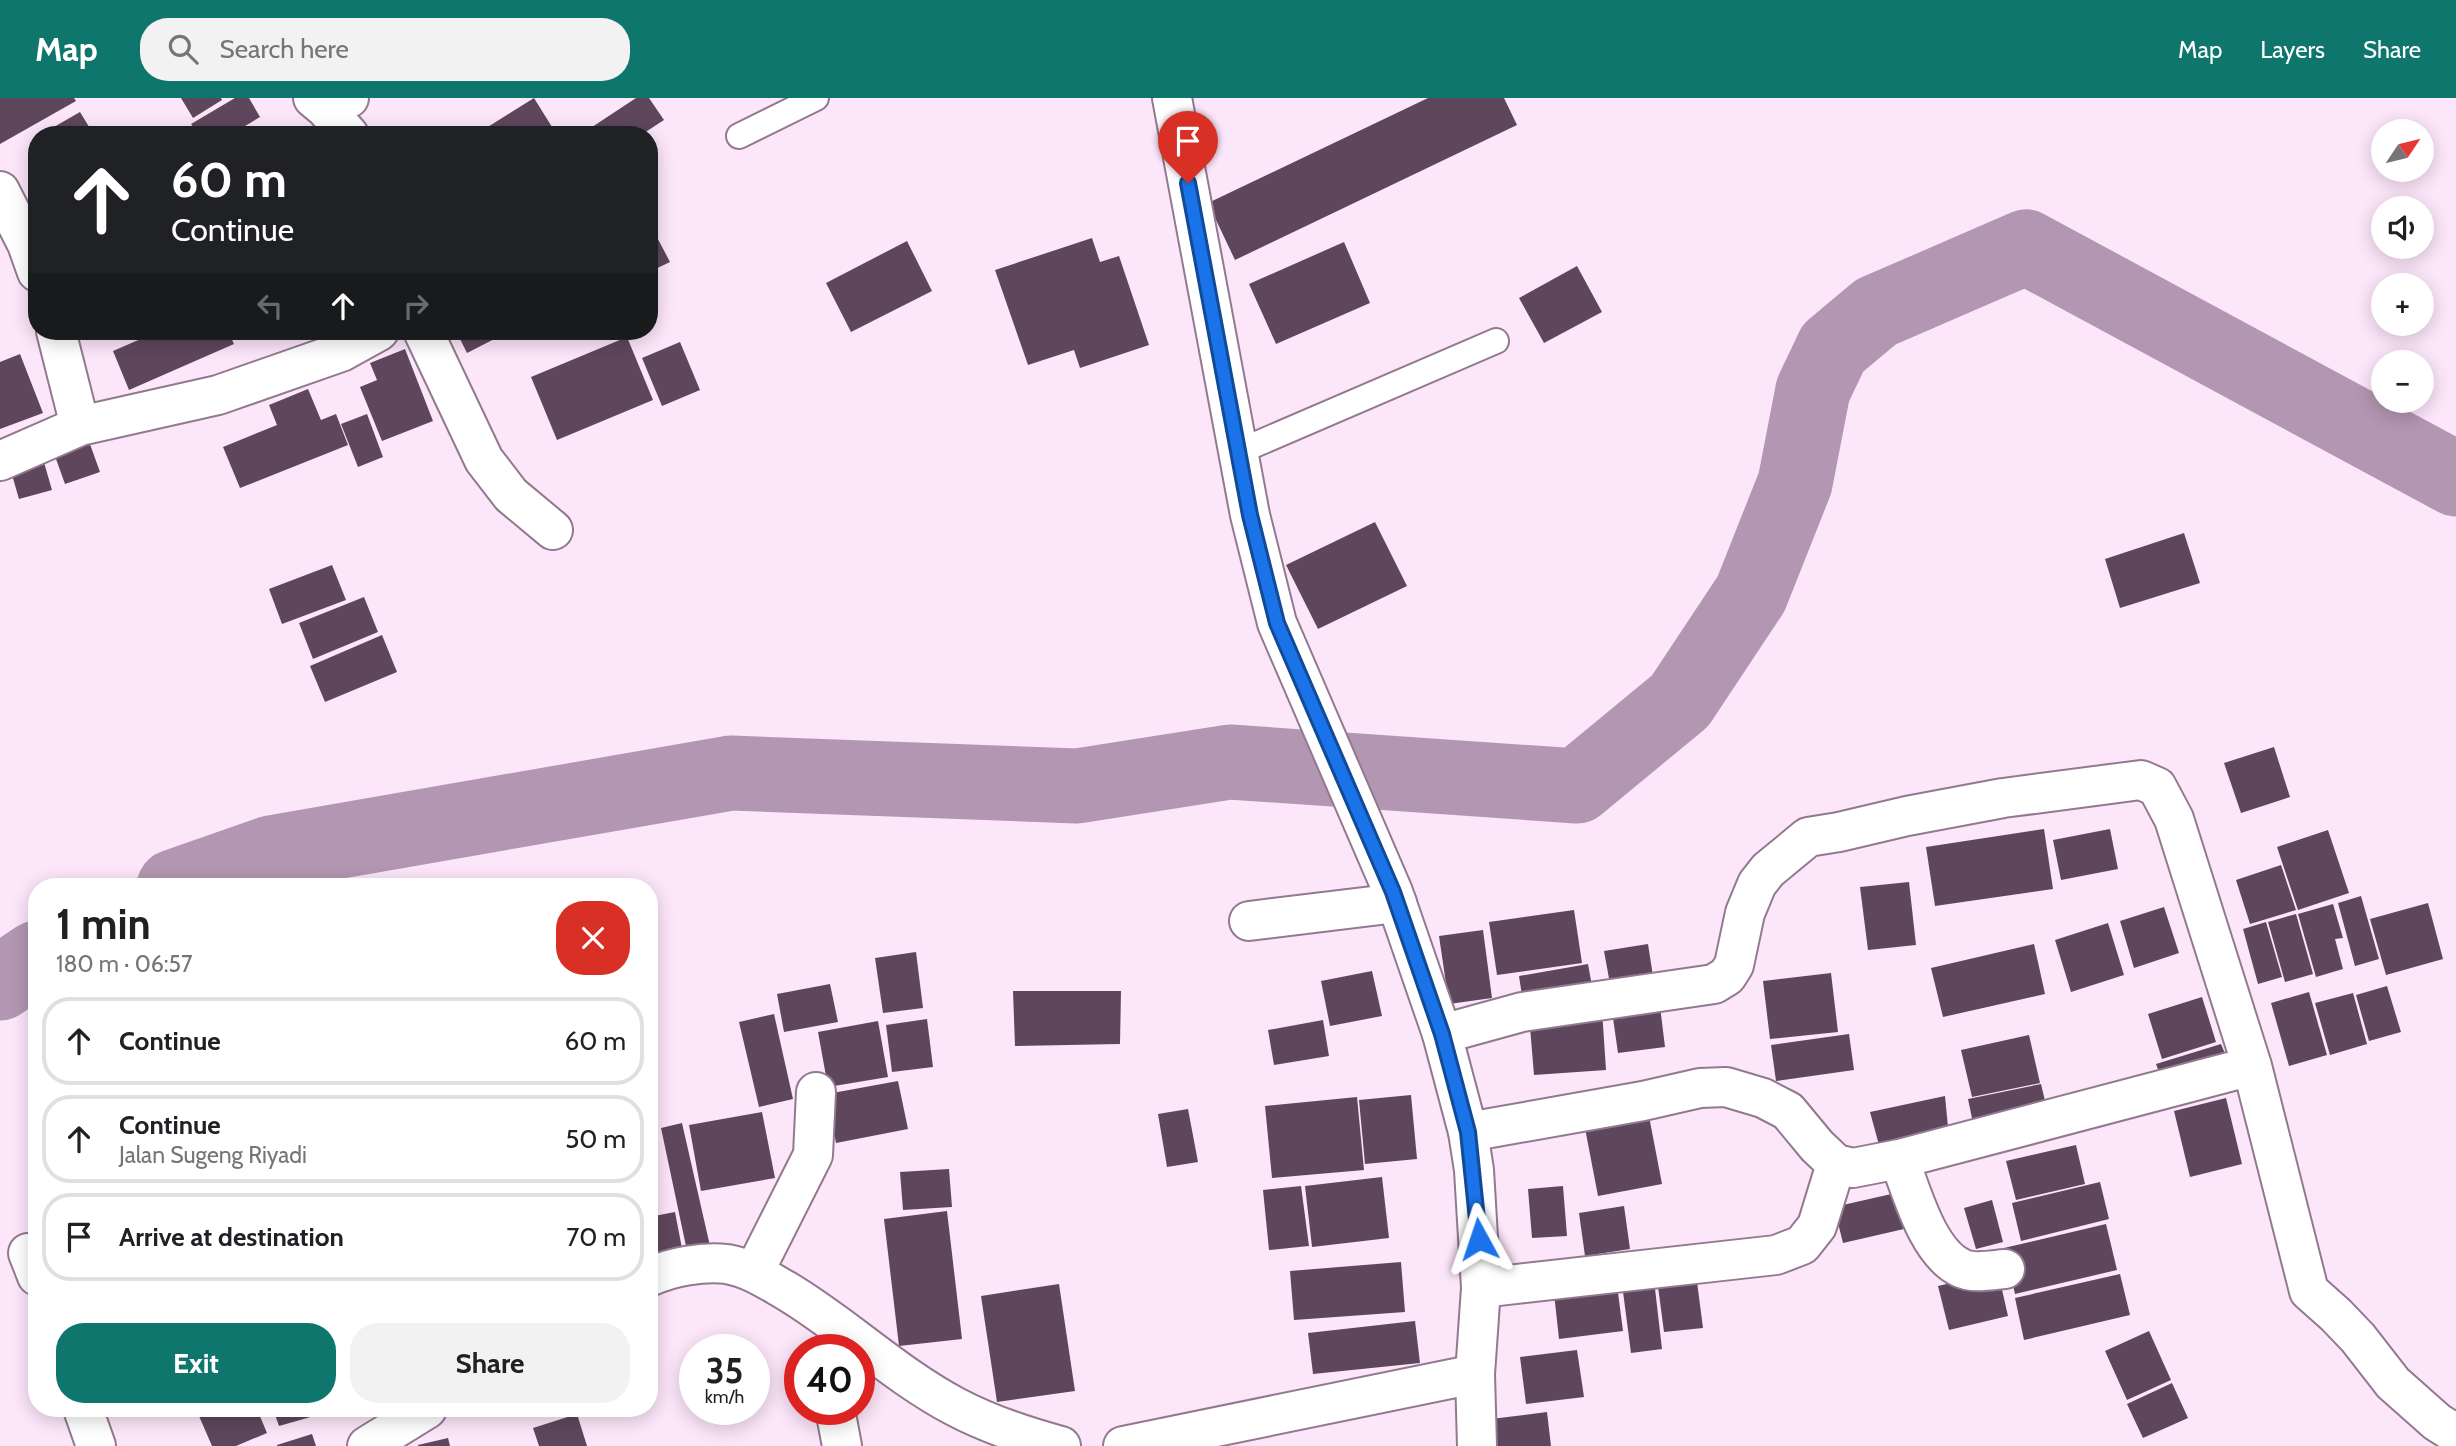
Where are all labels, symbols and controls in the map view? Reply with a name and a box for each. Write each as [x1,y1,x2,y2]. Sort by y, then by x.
search box [140,18,630,81]
text: Map [35,29,98,69]
icon: search [164,30,202,68]
text: Search here [220,33,349,65]
text: Map [2178,35,2222,64]
text: Layers [2260,35,2325,64]
text: Share [2363,35,2421,64]
pin [1158,111,1218,183]
north arrow [2371,119,2434,182]
map controls [2371,119,2434,413]
icon: arrive [1169,122,1207,160]
text: 60 m [171,150,287,209]
icon: ahead [56,154,147,245]
button: sound [2371,196,2434,259]
text: Continue [171,210,294,249]
button: + [2371,273,2434,336]
icon: left [251,287,289,325]
icon: ahead [324,287,362,325]
icon: right [397,287,435,325]
button: − [2371,350,2434,413]
text: 1 min [56,898,151,950]
button: close [556,901,630,975]
text: 180 m · 06:57 [56,950,193,978]
icon: ahead [60,1022,98,1060]
text: Continue [119,1025,221,1057]
text: 60 m [564,1025,626,1057]
text: Continue [119,1109,221,1141]
icon: ahead [60,1120,98,1158]
text: 50 m [565,1123,626,1155]
text: Jalan Sugeng Riyadi [119,1141,307,1169]
position arrow [1442,1202,1516,1276]
icon: arrive [60,1218,98,1256]
text: Arrive at destination [119,1221,344,1253]
text: 70 m [566,1221,626,1253]
button: Exit [56,1323,336,1403]
button: Share [350,1323,630,1403]
speed limit sign: 40 [784,1334,875,1425]
text: 35 [706,1349,743,1392]
text: km/h [705,1386,744,1408]

